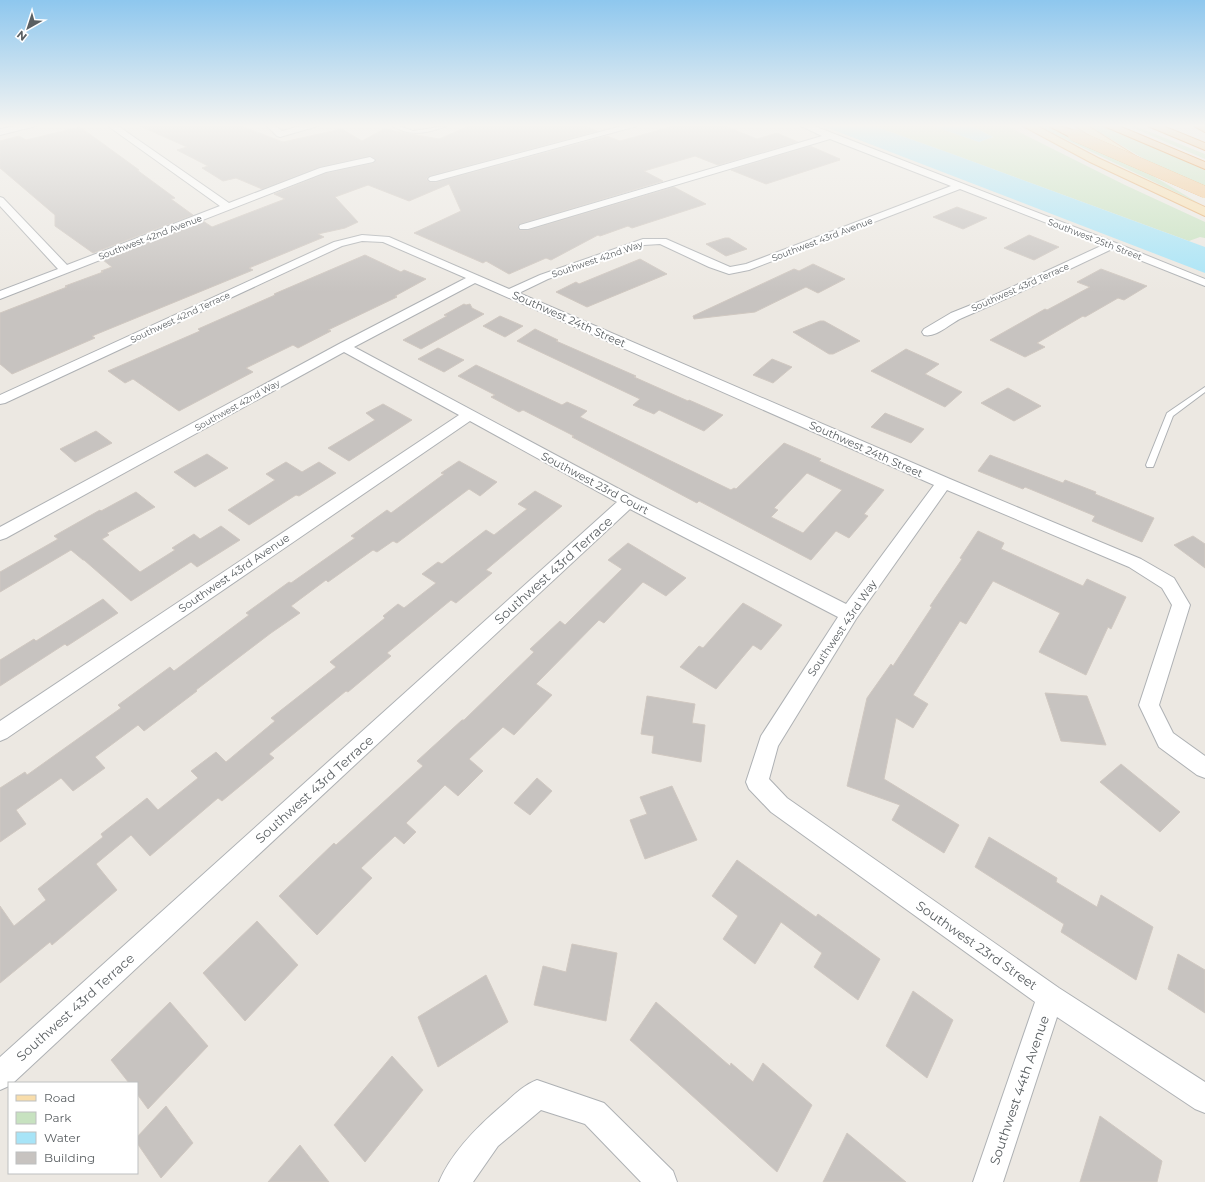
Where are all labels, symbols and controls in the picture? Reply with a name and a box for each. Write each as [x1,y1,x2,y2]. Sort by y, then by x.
north arrow [8,8,48,48]
text: N [14,28,30,44]
street label: Southwest 42nd Avenue [97,212,204,262]
street label: Southwest 43rd Avenue [770,214,875,263]
street label: Southwest 25th Street [1046,216,1144,262]
street label: Southwest 42nd Way [550,238,644,280]
street label: Southwest 43rd Terrace [969,260,1071,314]
street label: Southwest 24th Street [510,288,629,351]
street label: Southwest 42nd Terrace [128,289,232,345]
street label: Southwest 42nd Way [193,377,282,433]
street label: Southwest 24th Street [807,418,926,481]
street label: Southwest 23rd Court [539,449,652,518]
street label: Southwest 43rd Terrace [491,513,615,627]
street label: Southwest 43rd Avenue [176,530,293,615]
street label: Southwest 43rd Way [804,577,880,679]
street label: Southwest 43rd Terrace [252,732,376,846]
street label: Southwest 23rd Street [913,897,1041,993]
street label: Southwest 43rd Terrace [13,950,137,1064]
street label: Southwest 44th Avenue [986,1013,1052,1167]
legend [8,1082,138,1174]
text: Road [44,1090,75,1105]
text: Park [44,1110,72,1125]
text: Water [44,1130,81,1145]
text: Building [44,1150,95,1165]

